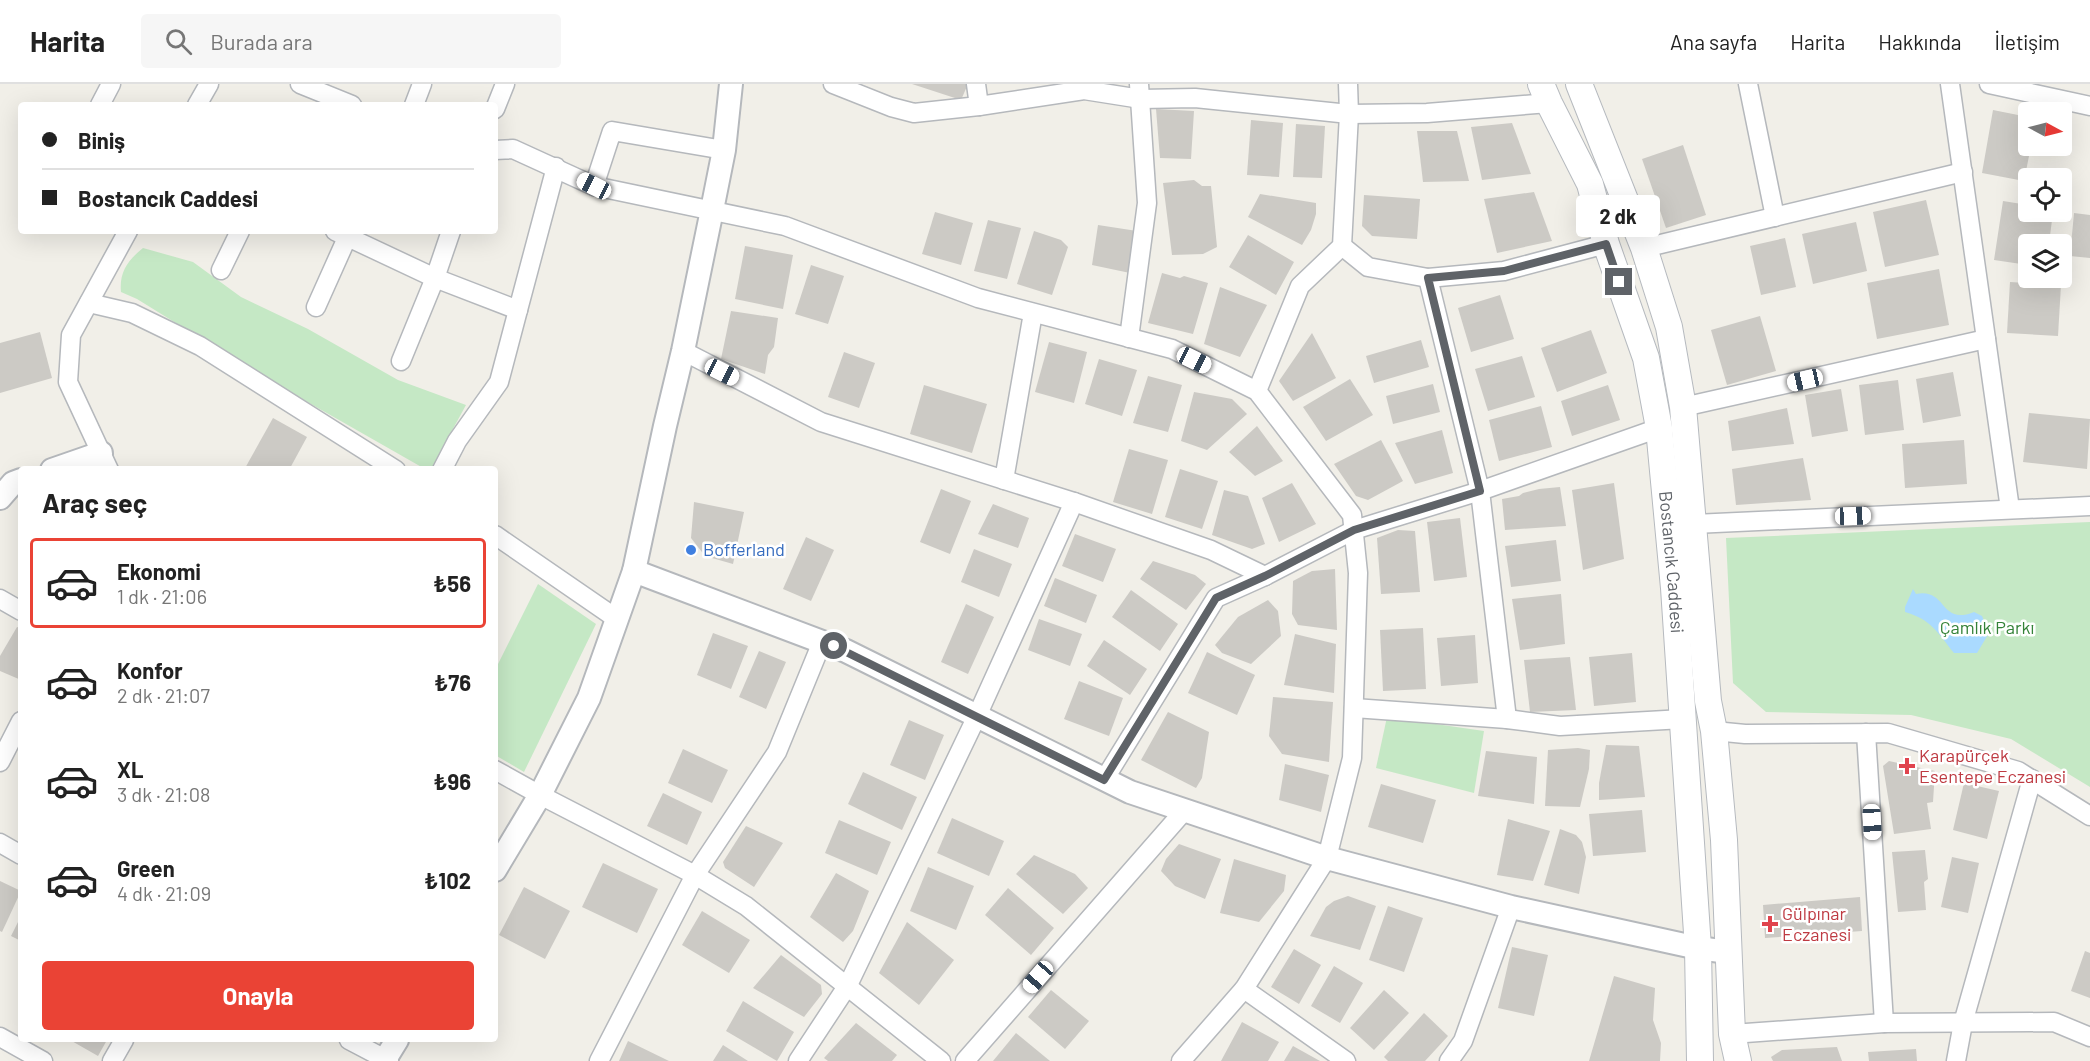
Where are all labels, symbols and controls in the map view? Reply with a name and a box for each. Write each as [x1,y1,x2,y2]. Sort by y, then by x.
search box [141,14,561,68]
text: Harita [30,24,105,58]
icon: search [162,25,195,58]
text: Burada ara [210,28,313,54]
text: Ana sayfa [1670,29,1757,54]
text: Harita [1790,29,1845,54]
text: Hakkında [1878,29,1962,54]
text: İletişim [1995,29,2060,54]
north arrow [2018,102,2072,156]
map controls [2018,102,2072,288]
text: Biniş [78,127,125,153]
button: locate [2018,168,2072,222]
car [574,170,614,202]
text: Bostancık Caddesi [78,185,258,211]
callout: 2 dk [1577,195,1661,237]
text: 2 dk [1599,204,1637,228]
button: layers [2018,234,2072,288]
route end [1605,268,1632,295]
car [1174,344,1214,376]
car [702,356,742,388]
car [1785,367,1825,393]
text: Araç seç [42,486,147,518]
street label: Bostancık Caddesi [1655,490,1689,634]
car [1835,506,1871,526]
place label: Bofferland [703,538,785,560]
marker: Bofferland [684,543,698,557]
icon: car [45,556,99,610]
text: Ekonomi [117,558,201,584]
text: ₺56 [433,570,471,596]
text: 1 dk · 21:06 [117,584,207,608]
park label: Çamlık Parkı [1940,616,2034,638]
route start [820,632,847,659]
icon: car [45,655,99,709]
text: Konfor [117,657,183,683]
text: ₺76 [434,669,471,695]
text: 2 dk · 21:07 [117,683,210,707]
place label: Karapürçek Esentepe Eczanesi [1919,744,2066,787]
icon: car [45,754,99,808]
text: XL [117,756,143,782]
marker: Karapürçek Esentepe Eczanesi [1900,759,1914,773]
text: ₺96 [433,768,471,794]
text: 3 dk · 21:08 [117,782,210,806]
car [1862,804,1882,840]
icon: car [45,853,99,907]
text: Green [117,855,175,881]
text: ₺102 [424,867,471,893]
text: 4 dk · 21:09 [117,881,211,905]
place label: Gülpınar Eczanesi [1782,902,1851,945]
marker: Gülpınar Eczanesi [1763,917,1777,931]
car [1019,958,1057,996]
button: Onayla [42,961,474,1030]

